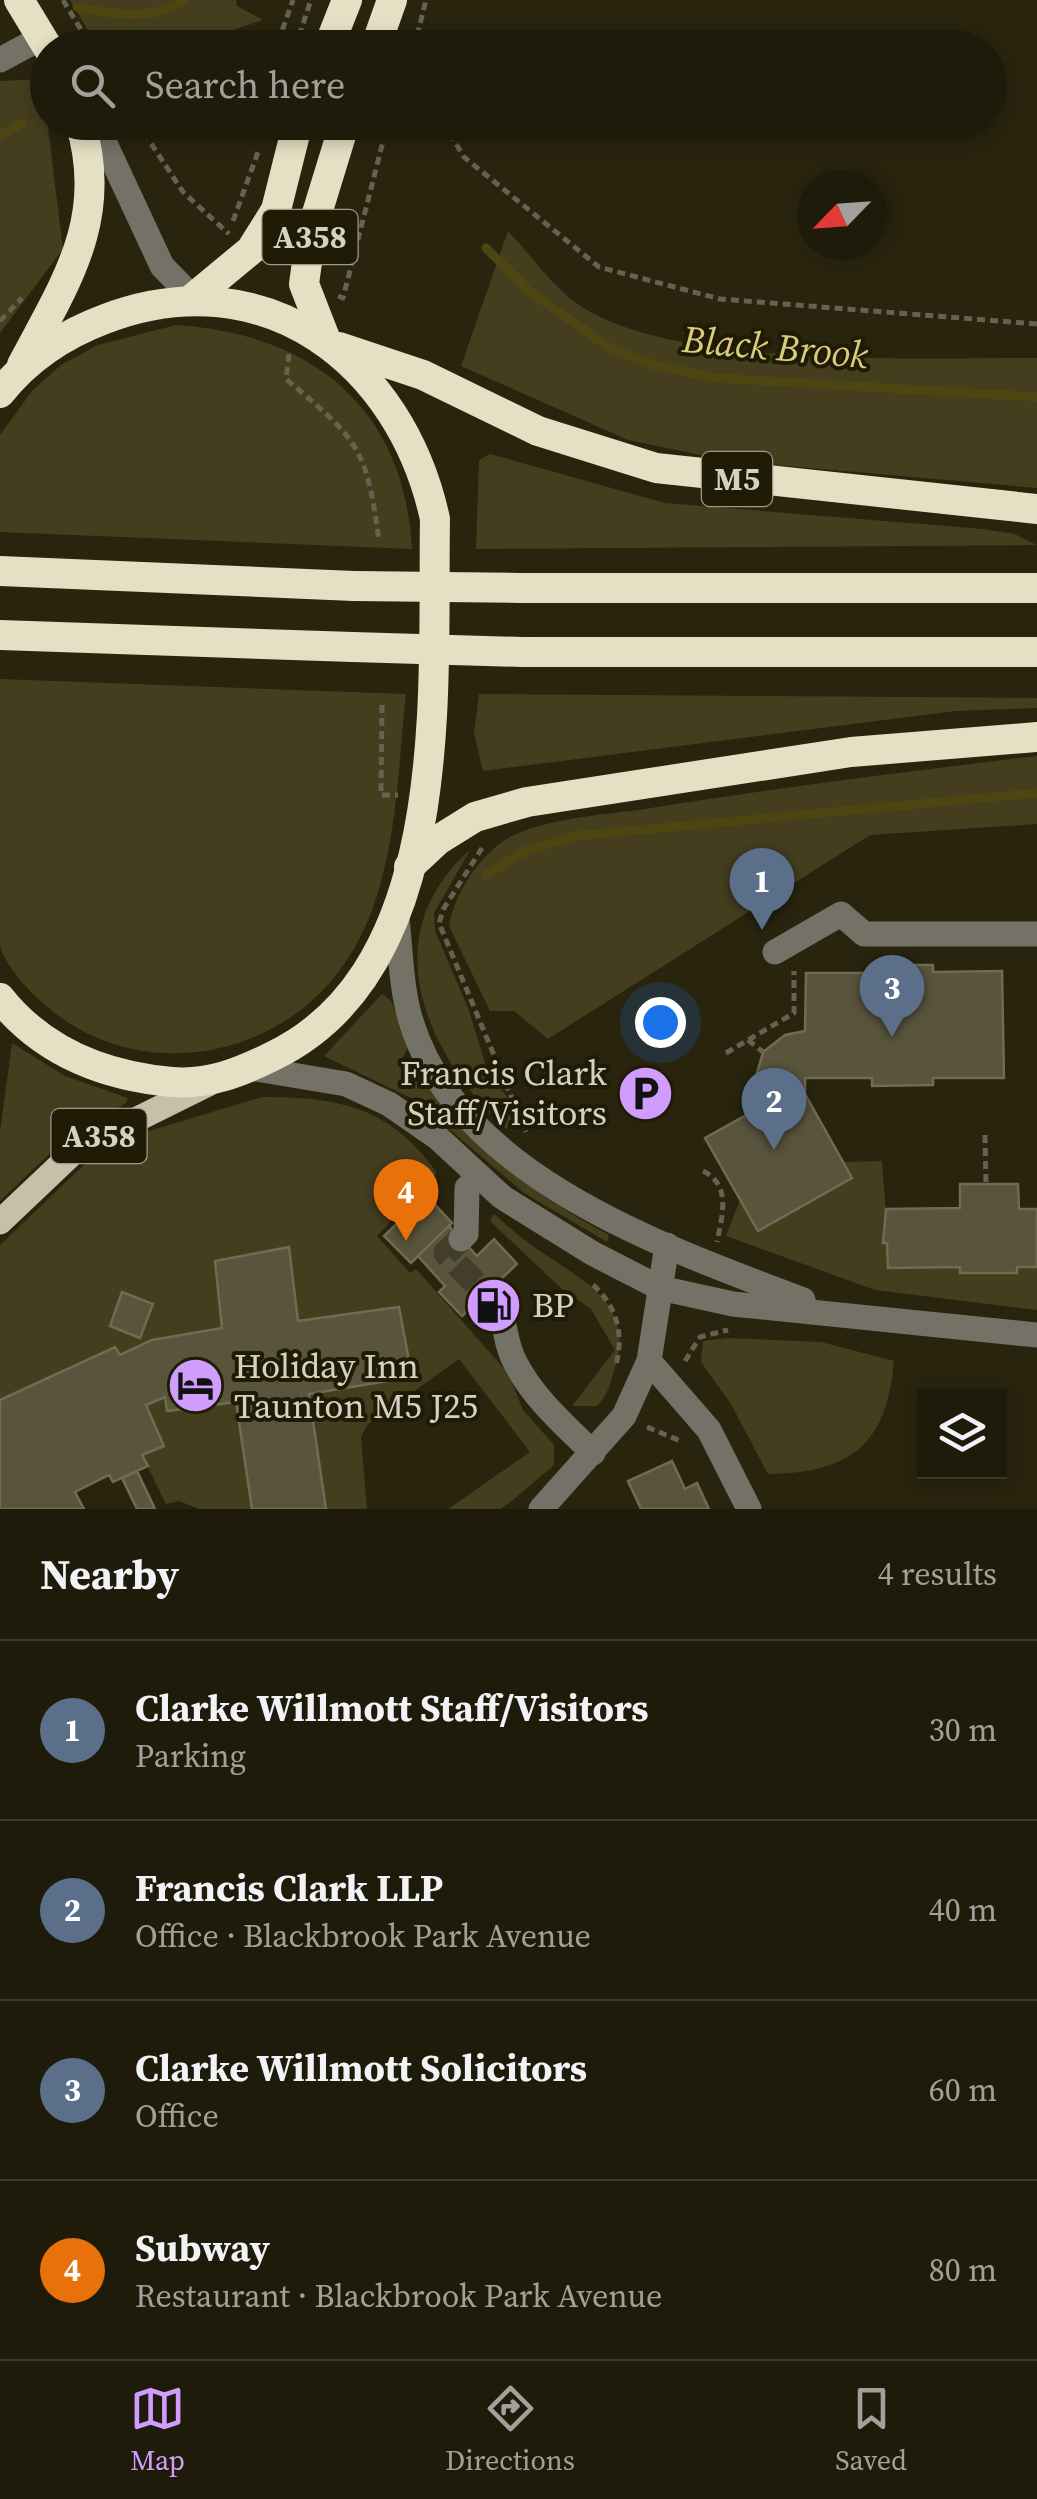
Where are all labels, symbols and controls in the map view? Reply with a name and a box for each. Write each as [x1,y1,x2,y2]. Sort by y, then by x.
search box [30,30,1007,140]
icon: search [65,58,120,113]
text: Search here [145,59,345,111]
north arrow [797,170,887,260]
road number: A358 [262,210,358,264]
water label: Black Brook [679,313,870,381]
road number: M5 [702,452,772,506]
pin: 1 [730,848,794,930]
pin: 3 [860,954,924,1037]
your location [635,997,686,1048]
place label: Francis Clark Staff/Visitors [400,1049,608,1137]
parking icon: Francis Clark Staff/Visitors [616,1063,676,1123]
pin: 2 [742,1068,806,1150]
road number: A358 [52,1109,146,1163]
pin: 4 [374,1158,438,1241]
fuel station icon: BP [463,1275,523,1335]
place label: BP [532,1281,574,1329]
place label: Holiday Inn Taunton M5 J25 [234,1342,478,1430]
hotel icon: Holiday Inn Taunton M5 J25 [165,1356,225,1416]
map controls [917,1389,1007,1479]
button: layers [917,1389,1007,1479]
text: Nearby [40,1545,179,1603]
text: 4 results [878,1552,997,1596]
text: Clarke Willmott Staff/Visitors [135,1682,649,1734]
text: 1 [64,1708,81,1752]
text: 30 m [929,1708,997,1752]
text: Parking [135,1734,246,1778]
text: Francis Clark LLP [135,1862,443,1914]
text: 2 [64,1888,81,1932]
text: 40 m [929,1888,997,1932]
text: Office · Blackbrook Park Avenue [135,1914,591,1958]
text: Clarke Willmott Solicitors [135,2042,587,2094]
text: 3 [64,2068,81,2112]
text: 60 m [929,2068,997,2112]
text: Office [135,2094,219,2138]
text: Subway [135,2222,270,2274]
text: 4 [64,2248,81,2292]
text: 80 m [929,2248,997,2292]
text: Restaurant · Blackbrook Park Avenue [135,2274,662,2318]
tab: Map [130,2381,185,2479]
tab: Directions [445,2381,575,2479]
tab: Saved [835,2381,907,2479]

